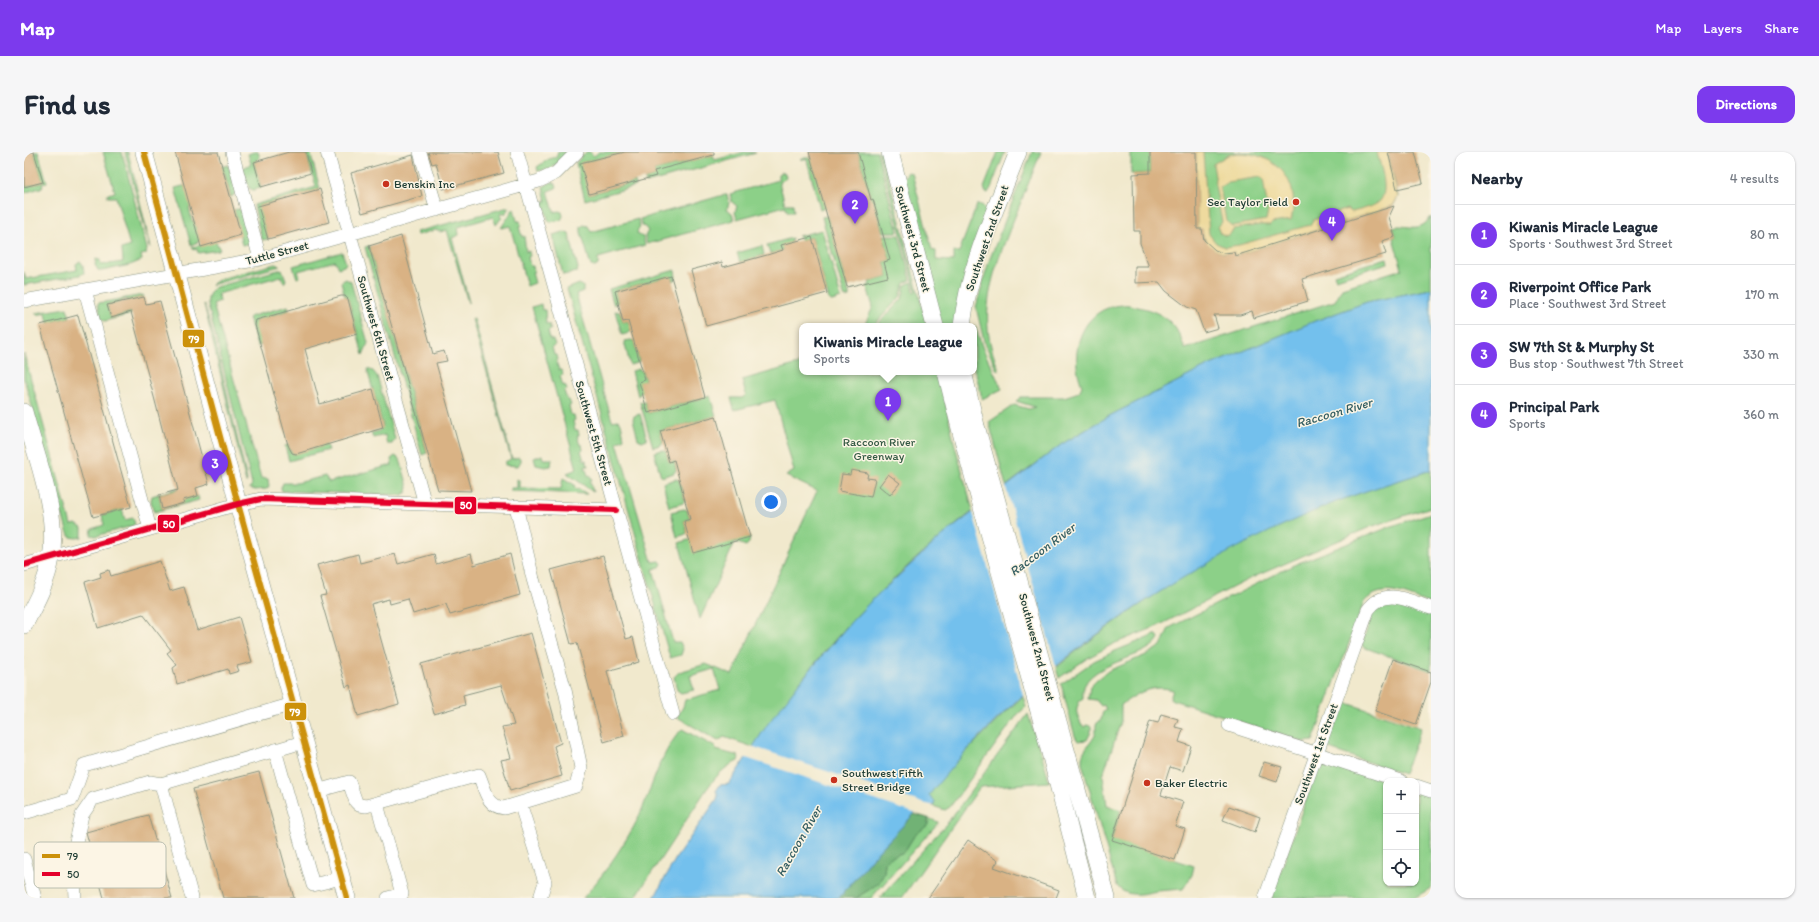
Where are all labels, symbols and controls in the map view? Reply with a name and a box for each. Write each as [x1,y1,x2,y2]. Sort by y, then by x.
text: Map [20,17,55,40]
text: Map [1656,20,1681,37]
text: Layers [1703,20,1742,37]
text: Share [1764,20,1799,37]
button: Directions [1697,86,1795,123]
text: Find us [24,87,111,121]
text: Nearby [1471,168,1523,188]
text: 4 results [1730,171,1779,186]
place label: Benskin Inc [394,177,455,191]
marker: Benskin Inc [381,179,391,189]
street label: Southwest 2nd Street [962,183,1012,293]
street label: Southwest 3rd Street [892,184,934,294]
pin: 2 [842,191,868,224]
place label: Sec Taylor Field [1207,195,1288,209]
marker: Sec Taylor Field [1291,197,1301,207]
pin: 4 [1319,208,1345,241]
text: Kiwanis Miracle League [1509,218,1658,236]
text: 1 [1481,227,1487,242]
text: 80 m [1750,227,1779,242]
text: Sports · Southwest 3rd Street [1509,236,1673,251]
street label: Tuttle Street [244,238,311,268]
street label: Southwest 6th Street [354,274,398,383]
text: Riverpoint Office Park [1509,278,1651,296]
text: 2 [1481,287,1487,302]
text: 170 m [1745,287,1779,302]
text: Place · Southwest 3rd Street [1509,296,1666,311]
popup [799,323,977,375]
line badge: 79 [182,329,205,348]
text: 79 [187,333,200,346]
text: Kiwanis Miracle League [814,333,962,351]
text: SW 7th St & Murphy St [1509,338,1654,356]
text: 3 [1480,347,1488,362]
text: 330 m [1743,347,1779,362]
text: Sports [814,351,850,366]
text: Bus stop · Southwest 7th Street [1509,356,1684,371]
street label: Southwest 5th Street [572,379,616,488]
pin: 1 [875,388,901,421]
water label: Raccoon River [1294,394,1376,430]
text: Principal Park [1509,398,1599,416]
text: 4 [1480,407,1488,422]
text: 360 m [1743,407,1779,422]
text: Sports [1509,416,1545,431]
park label: Raccoon River Greenway [843,435,916,463]
pin: 3 [202,450,228,483]
your location [761,492,781,512]
line badge: 50 [454,496,477,515]
text: 50 [460,499,472,512]
line badge: 50 [157,514,180,533]
text: 50 [163,518,175,531]
water label: Raccoon River [1006,519,1080,579]
street label: Southwest 2nd Street [1016,592,1058,703]
street label: Southwest 1st Street [1291,701,1341,807]
line badge: 79 [284,702,307,721]
text: 79 [288,706,301,719]
place label: Southwest Fifth Street Bridge [842,766,924,794]
marker: Southwest Fifth Street Bridge [829,775,839,785]
place label: Baker Electric [1155,776,1228,790]
marker: Baker Electric [1142,778,1152,788]
map controls [1383,778,1419,886]
button: + [1383,778,1419,814]
water label: Raccoon River [772,802,826,879]
button: − [1383,814,1419,850]
legend [34,842,166,888]
text: 79 [67,850,78,863]
button: locate [1383,850,1419,886]
text: 50 [67,868,80,881]

